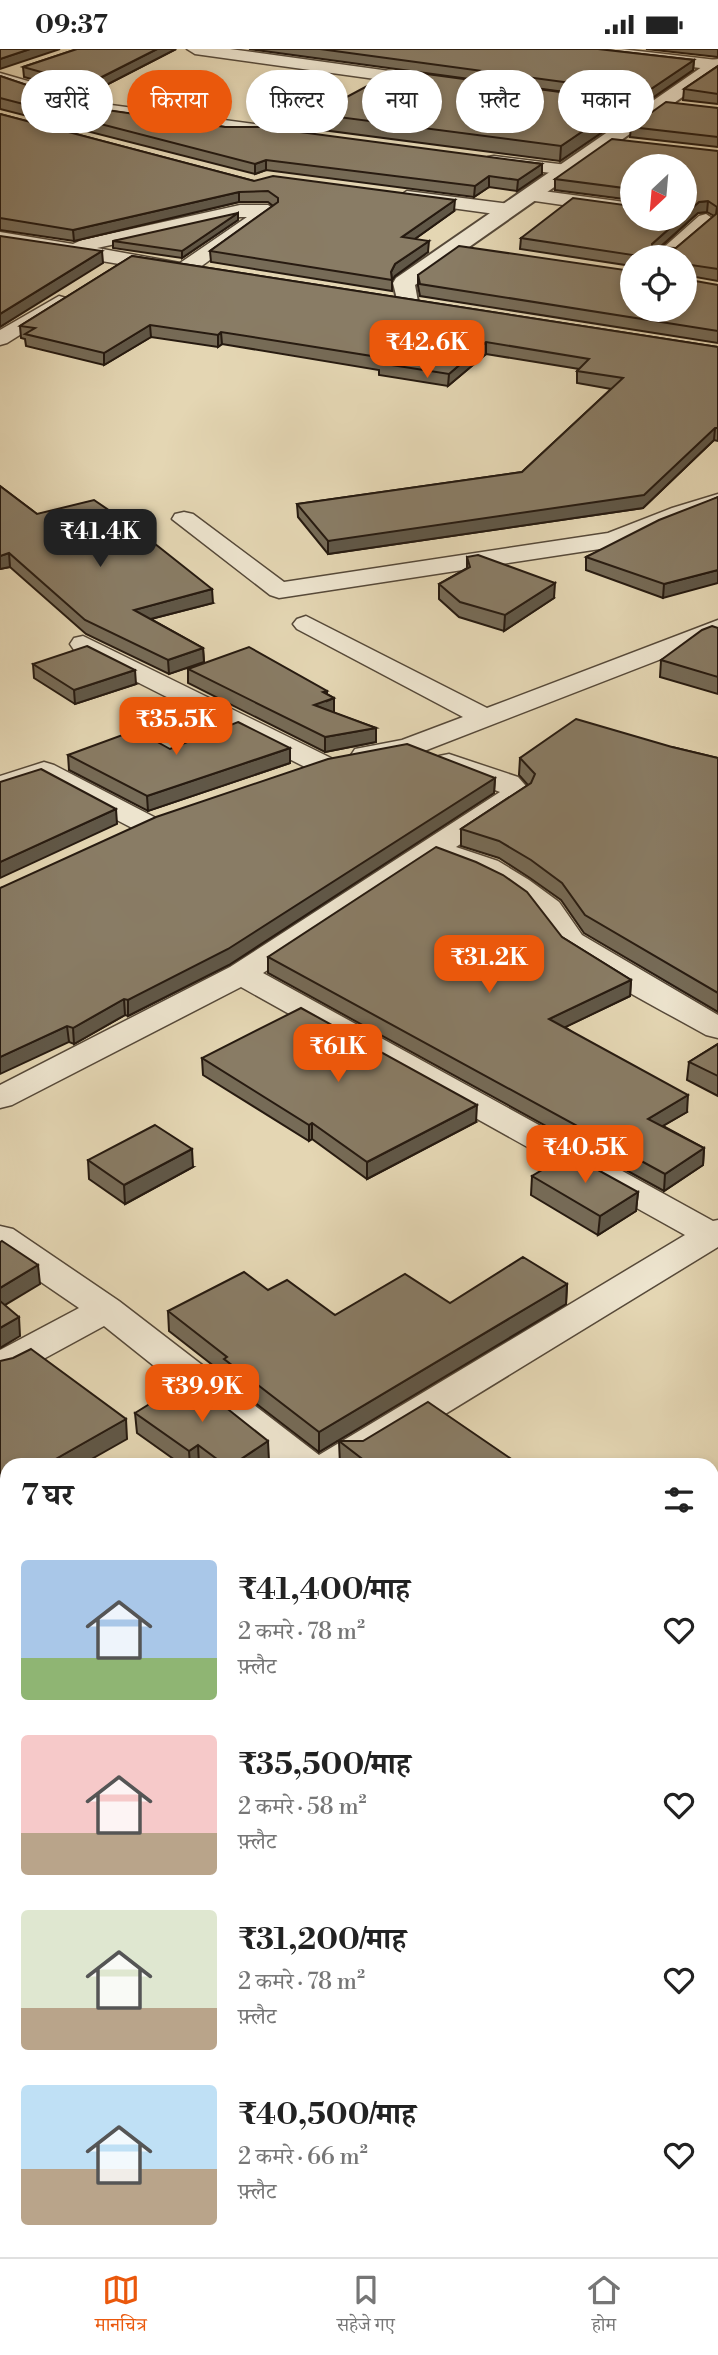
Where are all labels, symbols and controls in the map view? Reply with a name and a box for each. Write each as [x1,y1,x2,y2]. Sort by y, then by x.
text: 09:37 [35,9,108,41]
chip: खरीदें [21,70,113,133]
chip: किराया [127,70,232,133]
chip: फ़िल्टर [246,70,348,133]
chip: नया [362,70,442,133]
chip: फ़्लैट [456,70,544,133]
chip: मकान [558,70,654,133]
north arrow [620,154,696,231]
map controls [620,154,697,322]
button: locate [620,245,697,322]
pin: ₹42.6K [370,321,484,380]
text: ₹42.6K [385,329,469,357]
pin: ₹41.4K [43,510,157,569]
text: ₹41.4K [60,518,140,546]
pin: ₹35.5K [119,697,233,757]
text: ₹35.5K [135,706,217,734]
pin: ₹31.2K [432,935,546,995]
text: ₹31.2K [450,944,528,972]
pin: ₹61K [297,1025,379,1084]
text: ₹61K [309,1033,367,1061]
pin: ₹40.5K [528,1125,642,1185]
text: ₹40.5K [542,1134,628,1162]
pin: ₹39.9K [145,1365,259,1424]
text: ₹39.9K [161,1373,243,1401]
text: 7 घर [21,1477,73,1515]
icon: filters [660,1481,698,1519]
text: ₹41,400/माह [238,1571,410,1609]
icon: home [77,1588,161,1672]
icon: heart [660,1611,698,1649]
text: 2 कमरे · 78 m² [238,1618,365,1646]
text: फ़्लैट [238,1653,276,1681]
text: ₹35,500/माह [238,1746,411,1784]
icon: home [77,1763,161,1847]
icon: heart [660,1786,698,1824]
text: 2 कमरे · 58 m² [238,1793,367,1821]
text: फ़्लैट [238,1828,276,1856]
text: ₹31,200/माह [238,1921,406,1959]
icon: home [77,1938,161,2022]
icon: heart [660,1961,698,1999]
text: 2 कमरे · 78 m² [238,1968,365,1996]
text: फ़्लैट [238,2003,276,2031]
text: ₹40,500/माह [238,2096,416,2134]
icon: home [77,2113,161,2197]
icon: heart [660,2136,698,2174]
text: 2 कमरे · 66 m² [238,2143,368,2171]
text: फ़्लैट [238,2178,276,2206]
tab: मानचित्र [95,2271,147,2343]
tab: सहेजे गए [337,2271,395,2343]
tab: होम [585,2271,623,2343]

